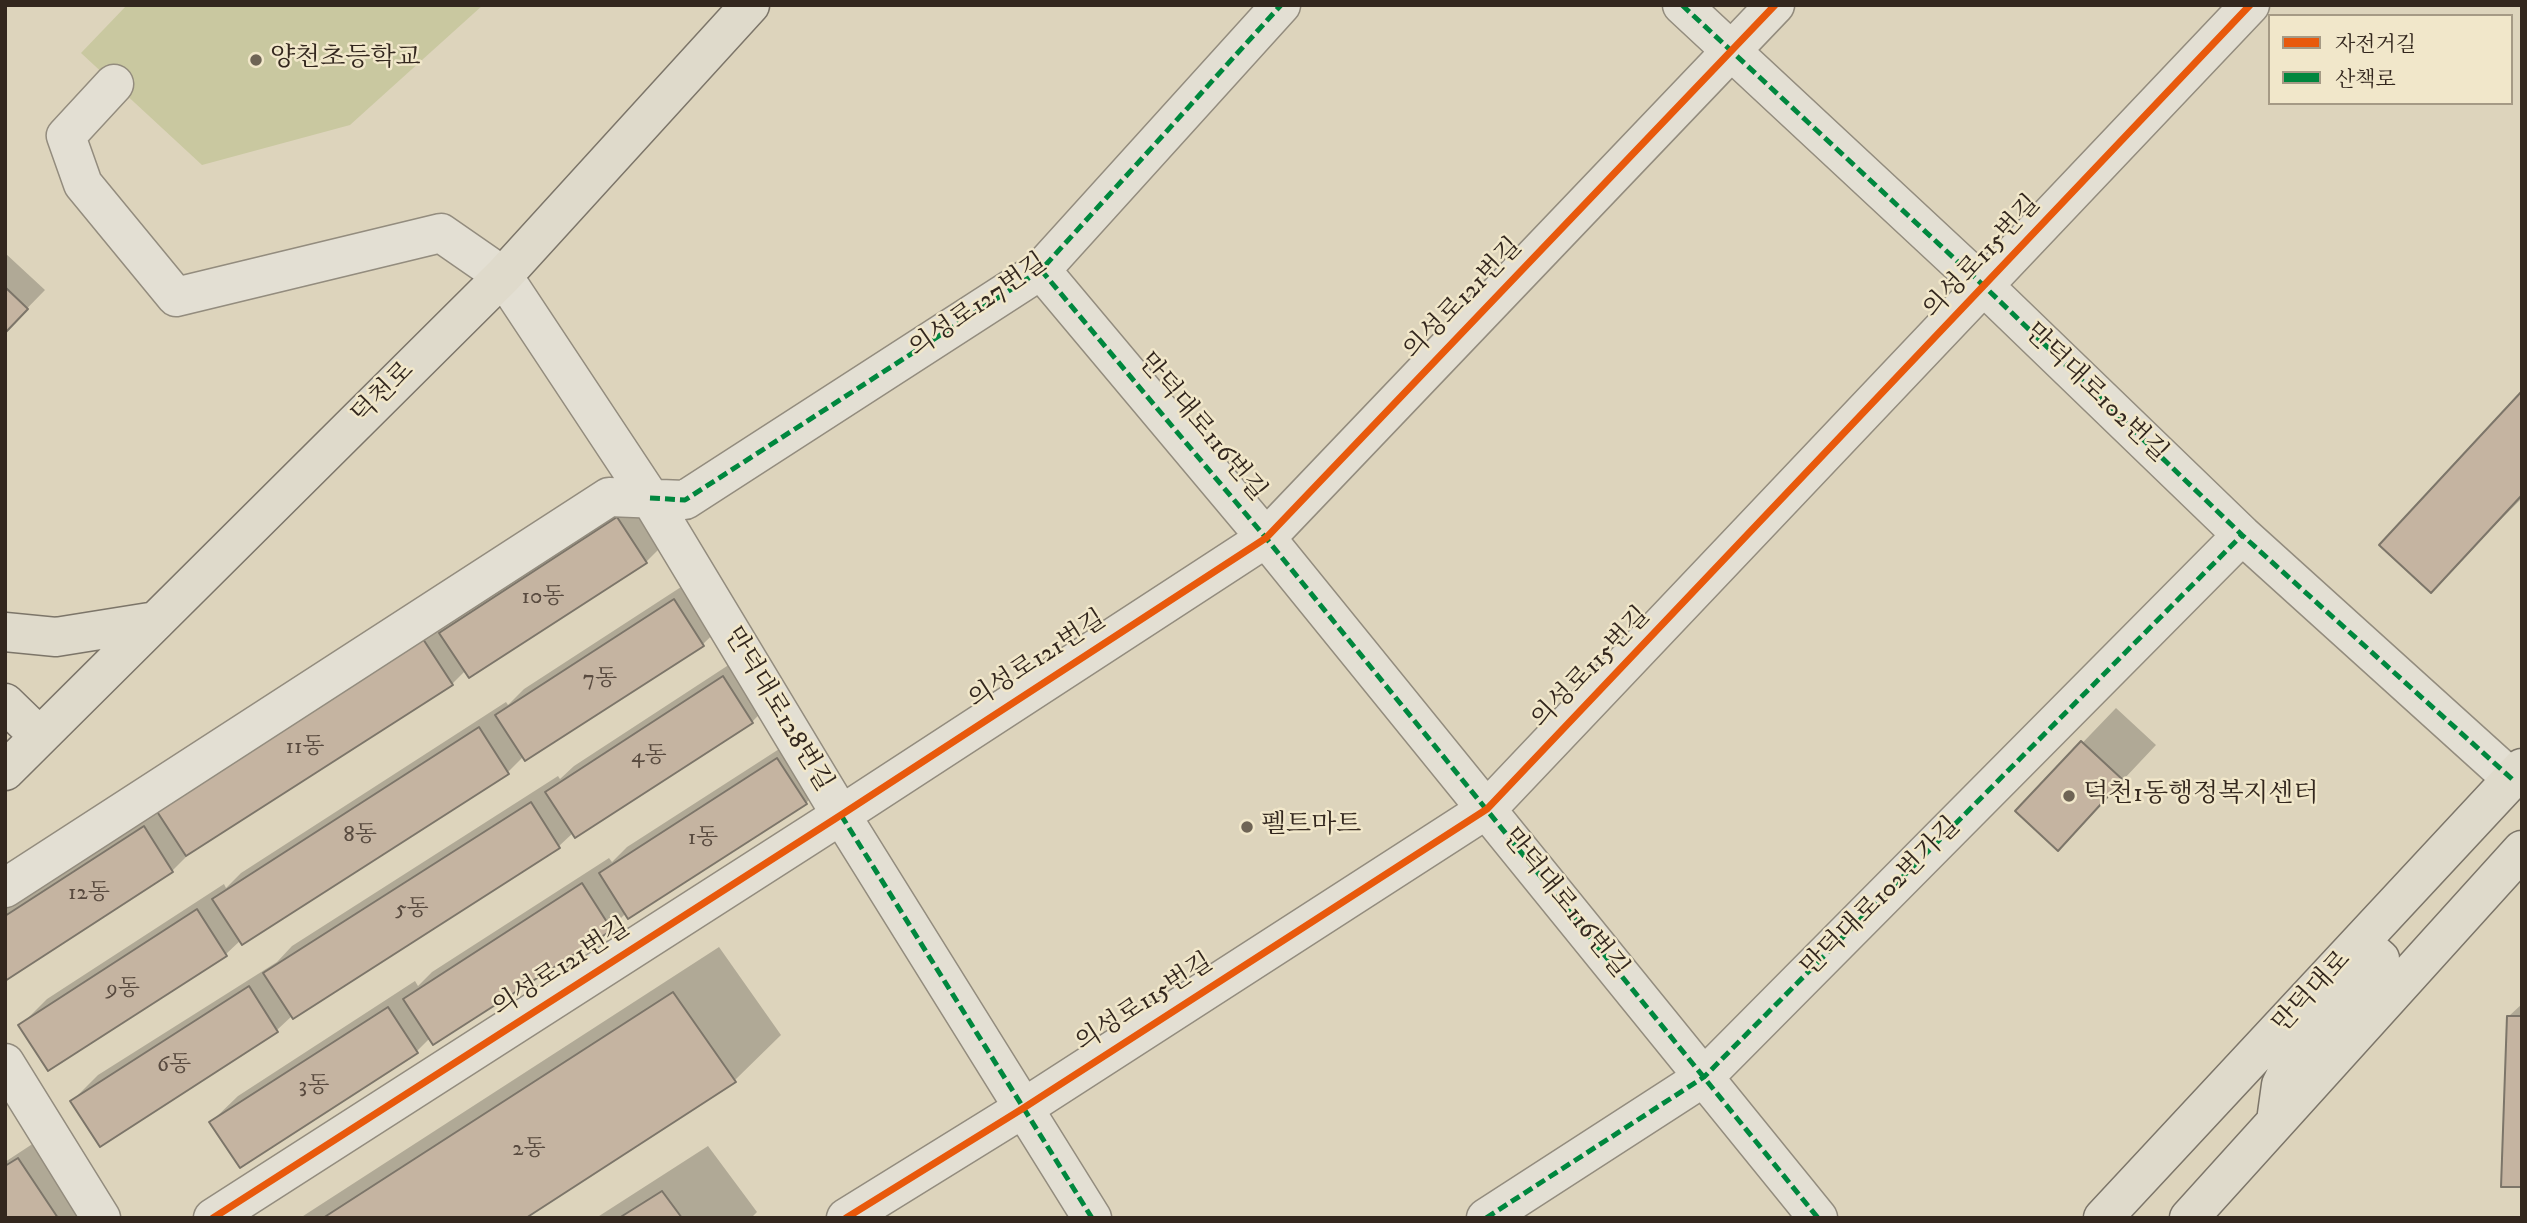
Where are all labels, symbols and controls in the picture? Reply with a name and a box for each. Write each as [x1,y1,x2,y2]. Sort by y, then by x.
legend [2268,14,2513,105]
text: 자전거길 [2335,32,2416,58]
place label: 양천초등학교 [270,44,421,76]
marker: 양천초등학교 [248,52,264,68]
text: 산책로 [2335,67,2396,93]
street label: 의성로115번길 [1918,190,2048,326]
street label: 의성로121번길 [1398,233,1530,367]
street label: 의성로127번길 [904,248,1054,366]
street label: 만덕대로102번길 [2017,318,2173,470]
street label: 만덕대로116번길 [1130,348,1272,508]
street label: 덕천로 [346,356,422,432]
house number: 10동 [522,584,564,612]
street label: 의성로115번길 [1526,602,1658,736]
street label: 의성로121번길 [963,605,1113,717]
street label: 만덕대로128번길 [716,622,838,798]
house number: 7동 [583,666,617,694]
house number: 11동 [285,734,325,762]
house number: 4동 [631,743,667,771]
place label: 덕천1동행정복지센터 [2083,780,2319,812]
marker: 덕천1동행정복지센터 [2061,788,2077,804]
place label: 펠트마트 [1261,811,1361,843]
street label: 만덕대로102번가길 [1796,812,1968,984]
marker: 펠트마트 [1239,819,1255,835]
house number: 8동 [343,822,377,850]
street label: 만덕대로116번길 [1494,823,1634,985]
house number: 1동 [688,825,718,853]
house number: 12동 [68,880,110,908]
house number: 5동 [395,896,429,924]
street label: 의성로121번길 [487,913,637,1025]
street label: 만덕대로 [2267,946,2359,1040]
street label: 의성로115번길 [1070,948,1220,1060]
house number: 9동 [106,976,140,1004]
house number: 6동 [157,1052,191,1080]
house number: 3동 [299,1073,329,1101]
house number: 2동 [512,1136,546,1164]

